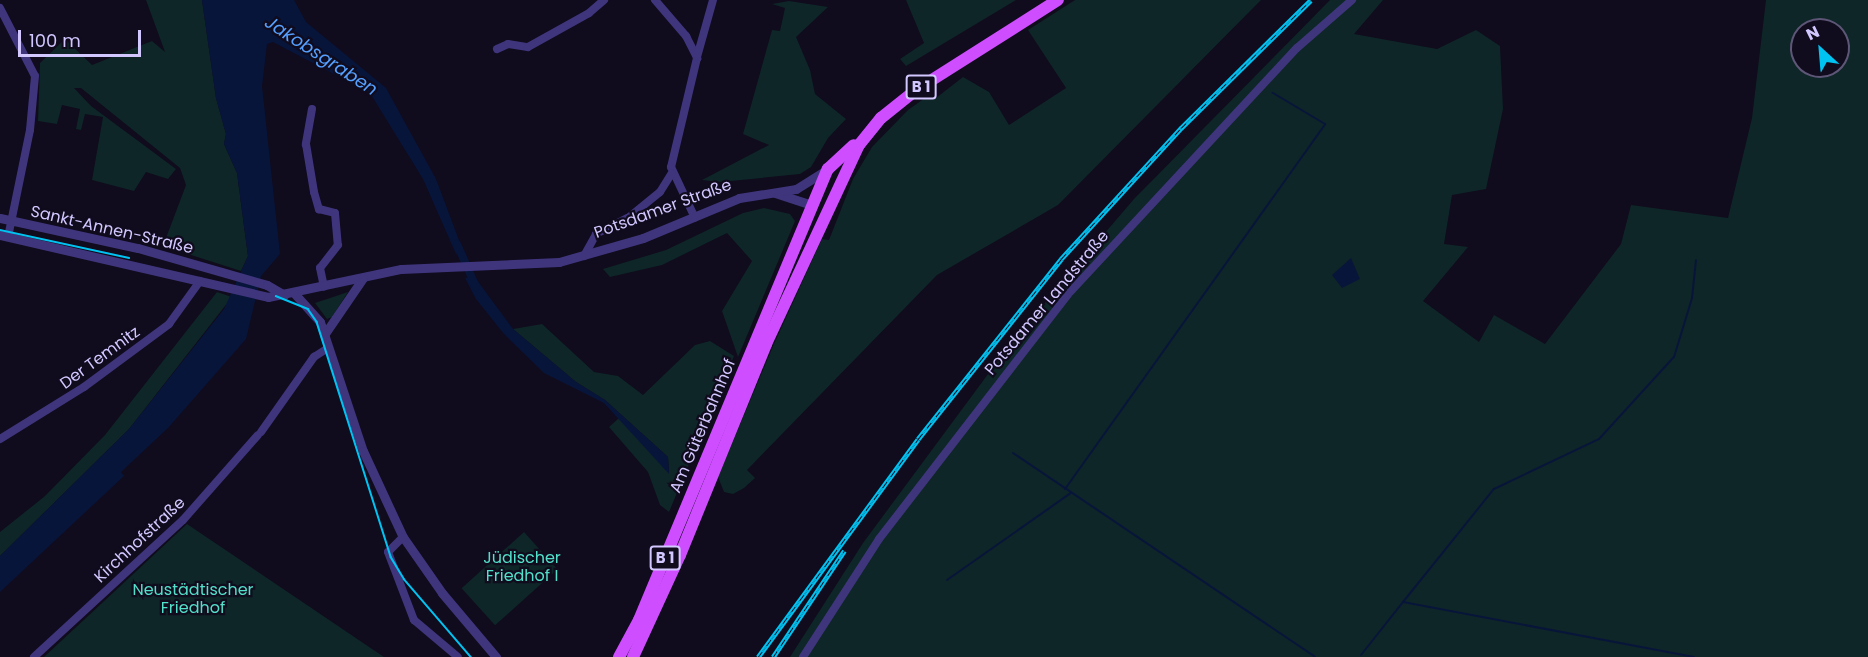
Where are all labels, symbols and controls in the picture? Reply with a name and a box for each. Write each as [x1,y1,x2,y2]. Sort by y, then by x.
water label: Jakobsgraben [261,12,381,100]
scale bar [21,18,144,56]
north arrow [1790,18,1850,78]
text: N [1802,20,1823,46]
text: 100 m [29,28,81,53]
road number: B 1 [904,75,938,99]
street label: Potsdamer Straße [592,175,734,243]
street label: Sankt-Annen-Straße [29,202,195,258]
street label: Potsdamer Landstraße [981,227,1113,379]
street label: Der Temnitz [56,323,144,393]
street label: Am Güterbahnhof [666,356,740,496]
street label: Kirchhofstraße [91,493,189,587]
road number: B 1 [648,546,682,570]
park label: Jüdischer Friedhof I [483,548,561,586]
park label: Neustädtischer Friedhof [132,580,254,618]

